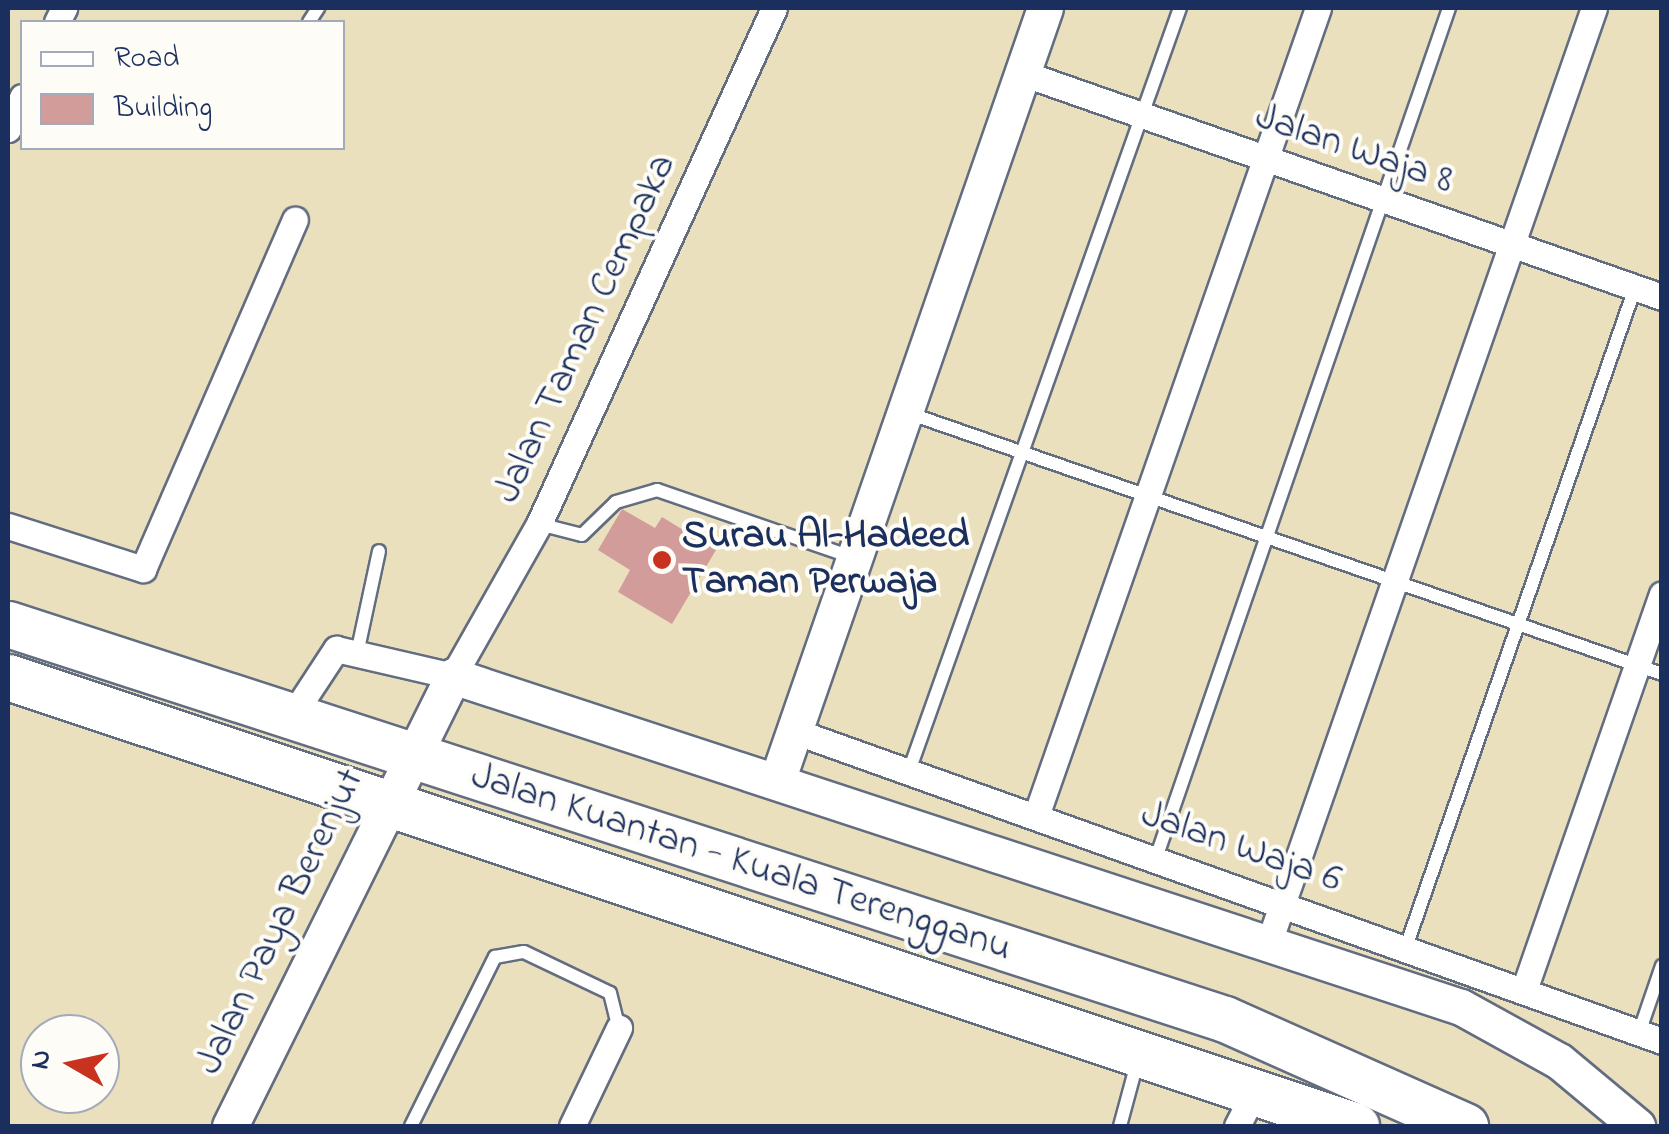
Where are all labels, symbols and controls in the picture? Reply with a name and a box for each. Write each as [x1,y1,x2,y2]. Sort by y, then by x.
legend [20,20,345,150]
text: Road [114,37,179,81]
text: Building [114,87,212,131]
street label: Jalan Waja 8 [1249,94,1459,206]
street label: Jalan Taman Cempaka [484,147,688,511]
place label: Surau Al-Hadeed Taman Perwaja [682,513,969,607]
marker: Surau Al-Hadeed Taman Perwaja [651,549,673,571]
street label: Jalan Kuantan - Kuala Terengganu [465,753,1017,973]
street label: Jalan Paya Berenjut [186,761,376,1083]
street label: Jalan Waja 6 [1134,791,1348,905]
north arrow [20,1014,120,1114]
text: N [20,1047,64,1072]

